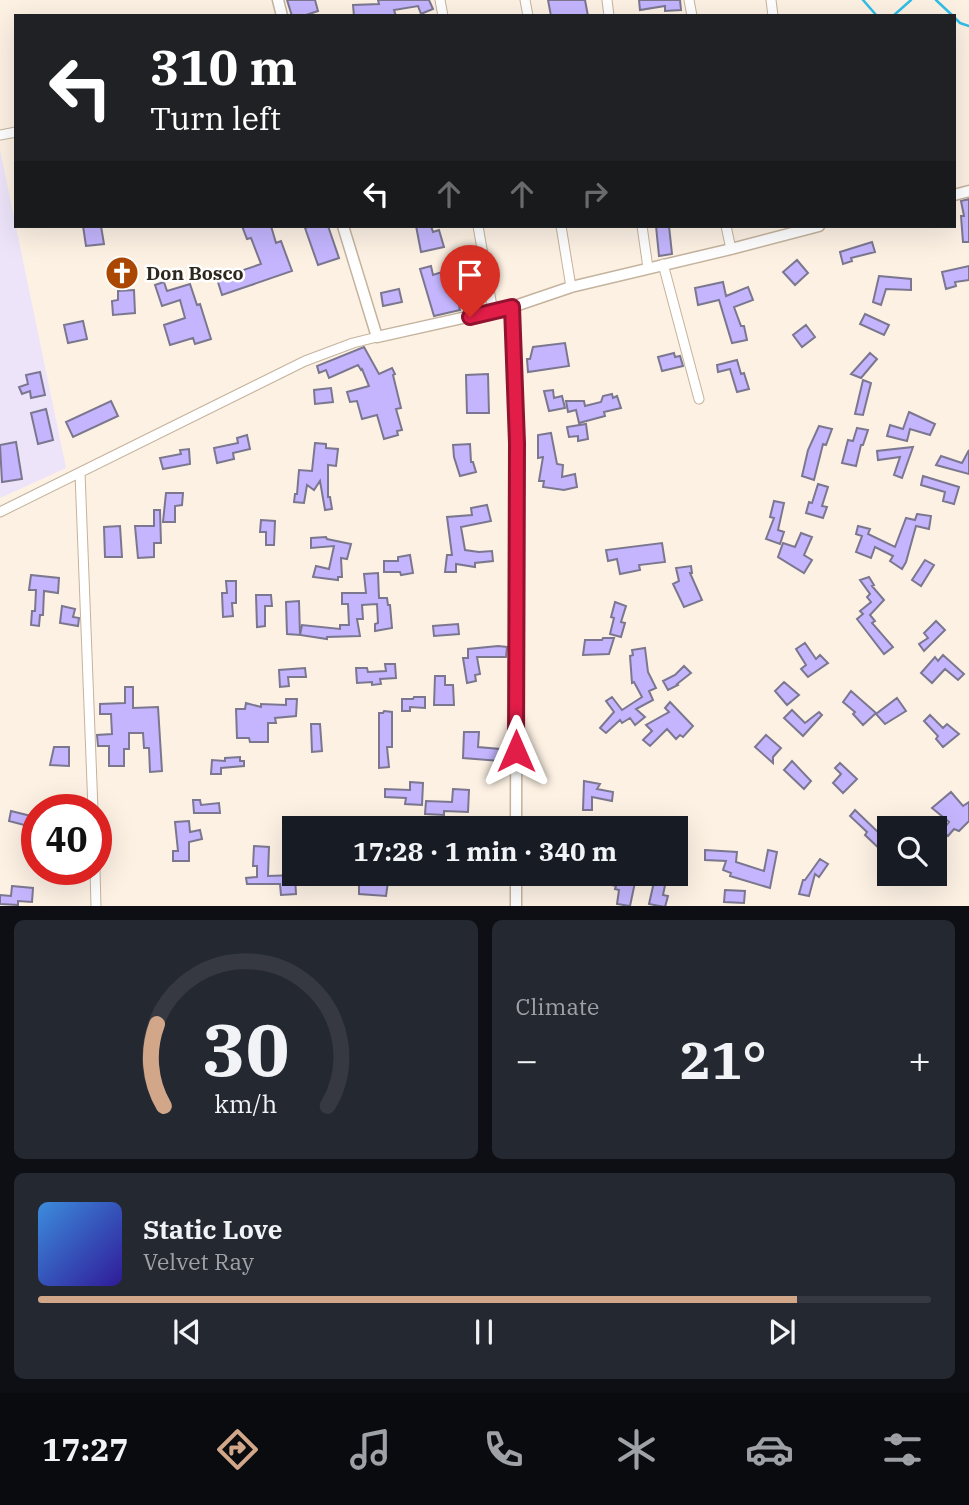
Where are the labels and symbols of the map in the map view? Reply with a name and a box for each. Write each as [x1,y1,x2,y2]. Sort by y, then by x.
pin [440,245,500,317]
church icon: Don Bosco [103,254,141,292]
place label: Don Bosco [146,261,244,285]
position arrow [479,714,553,788]
speed limit sign: 40 [21,794,112,885]

